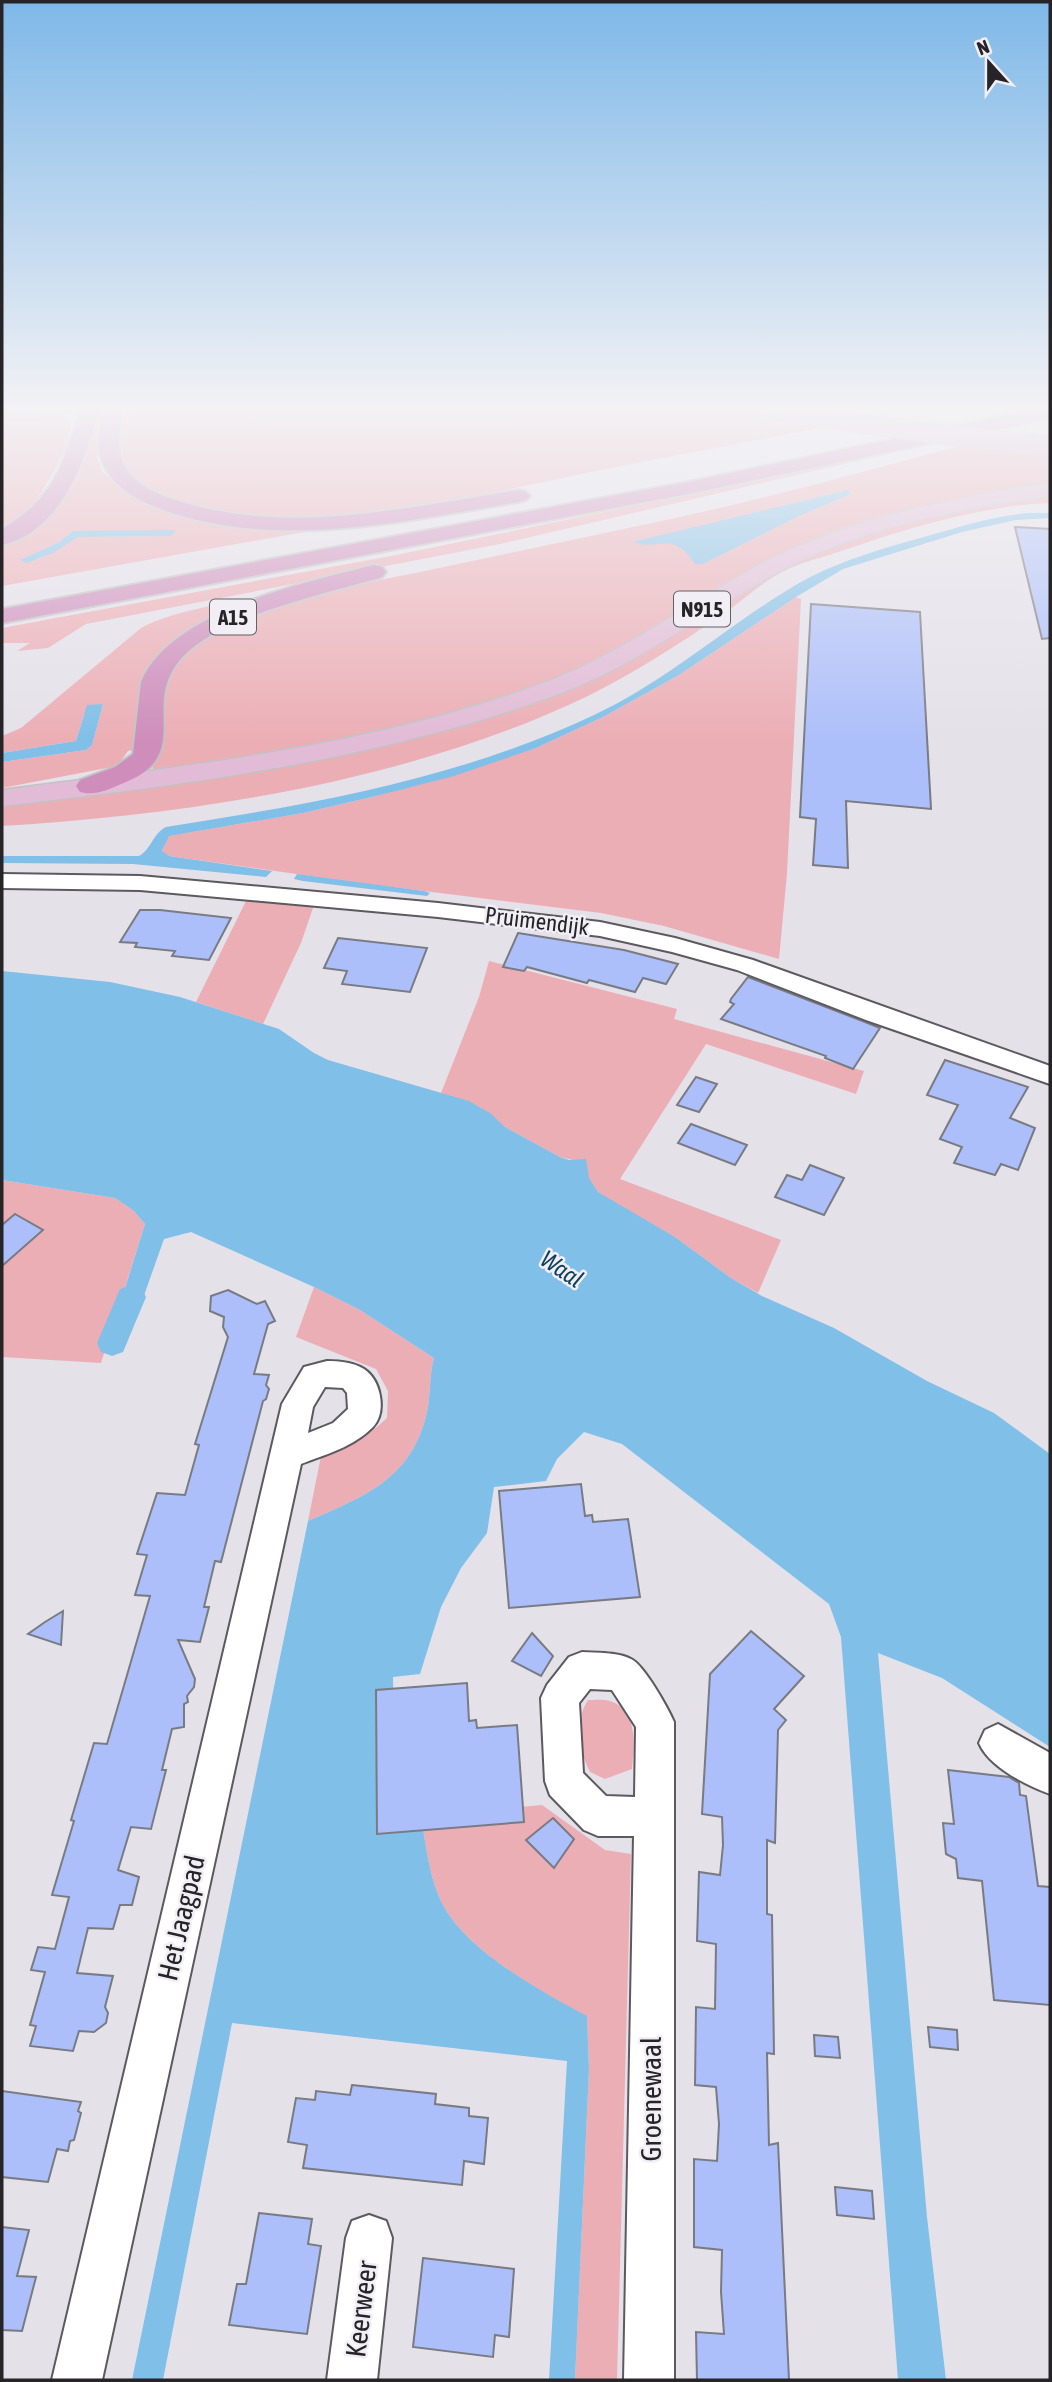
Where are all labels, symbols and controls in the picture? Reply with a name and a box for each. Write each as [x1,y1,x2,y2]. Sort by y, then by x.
north arrow [954,28,1024,98]
text: N [974,35,992,59]
road number: N915 [674,592,730,626]
road number: A15 [210,600,256,634]
street label: Pruimendijk [484,902,590,940]
water label: Waal [536,1245,588,1293]
street label: Het Jaagpad [151,1852,211,1984]
street label: Groenewaal [635,2036,667,2161]
street label: Keerweer [339,2258,383,2359]

